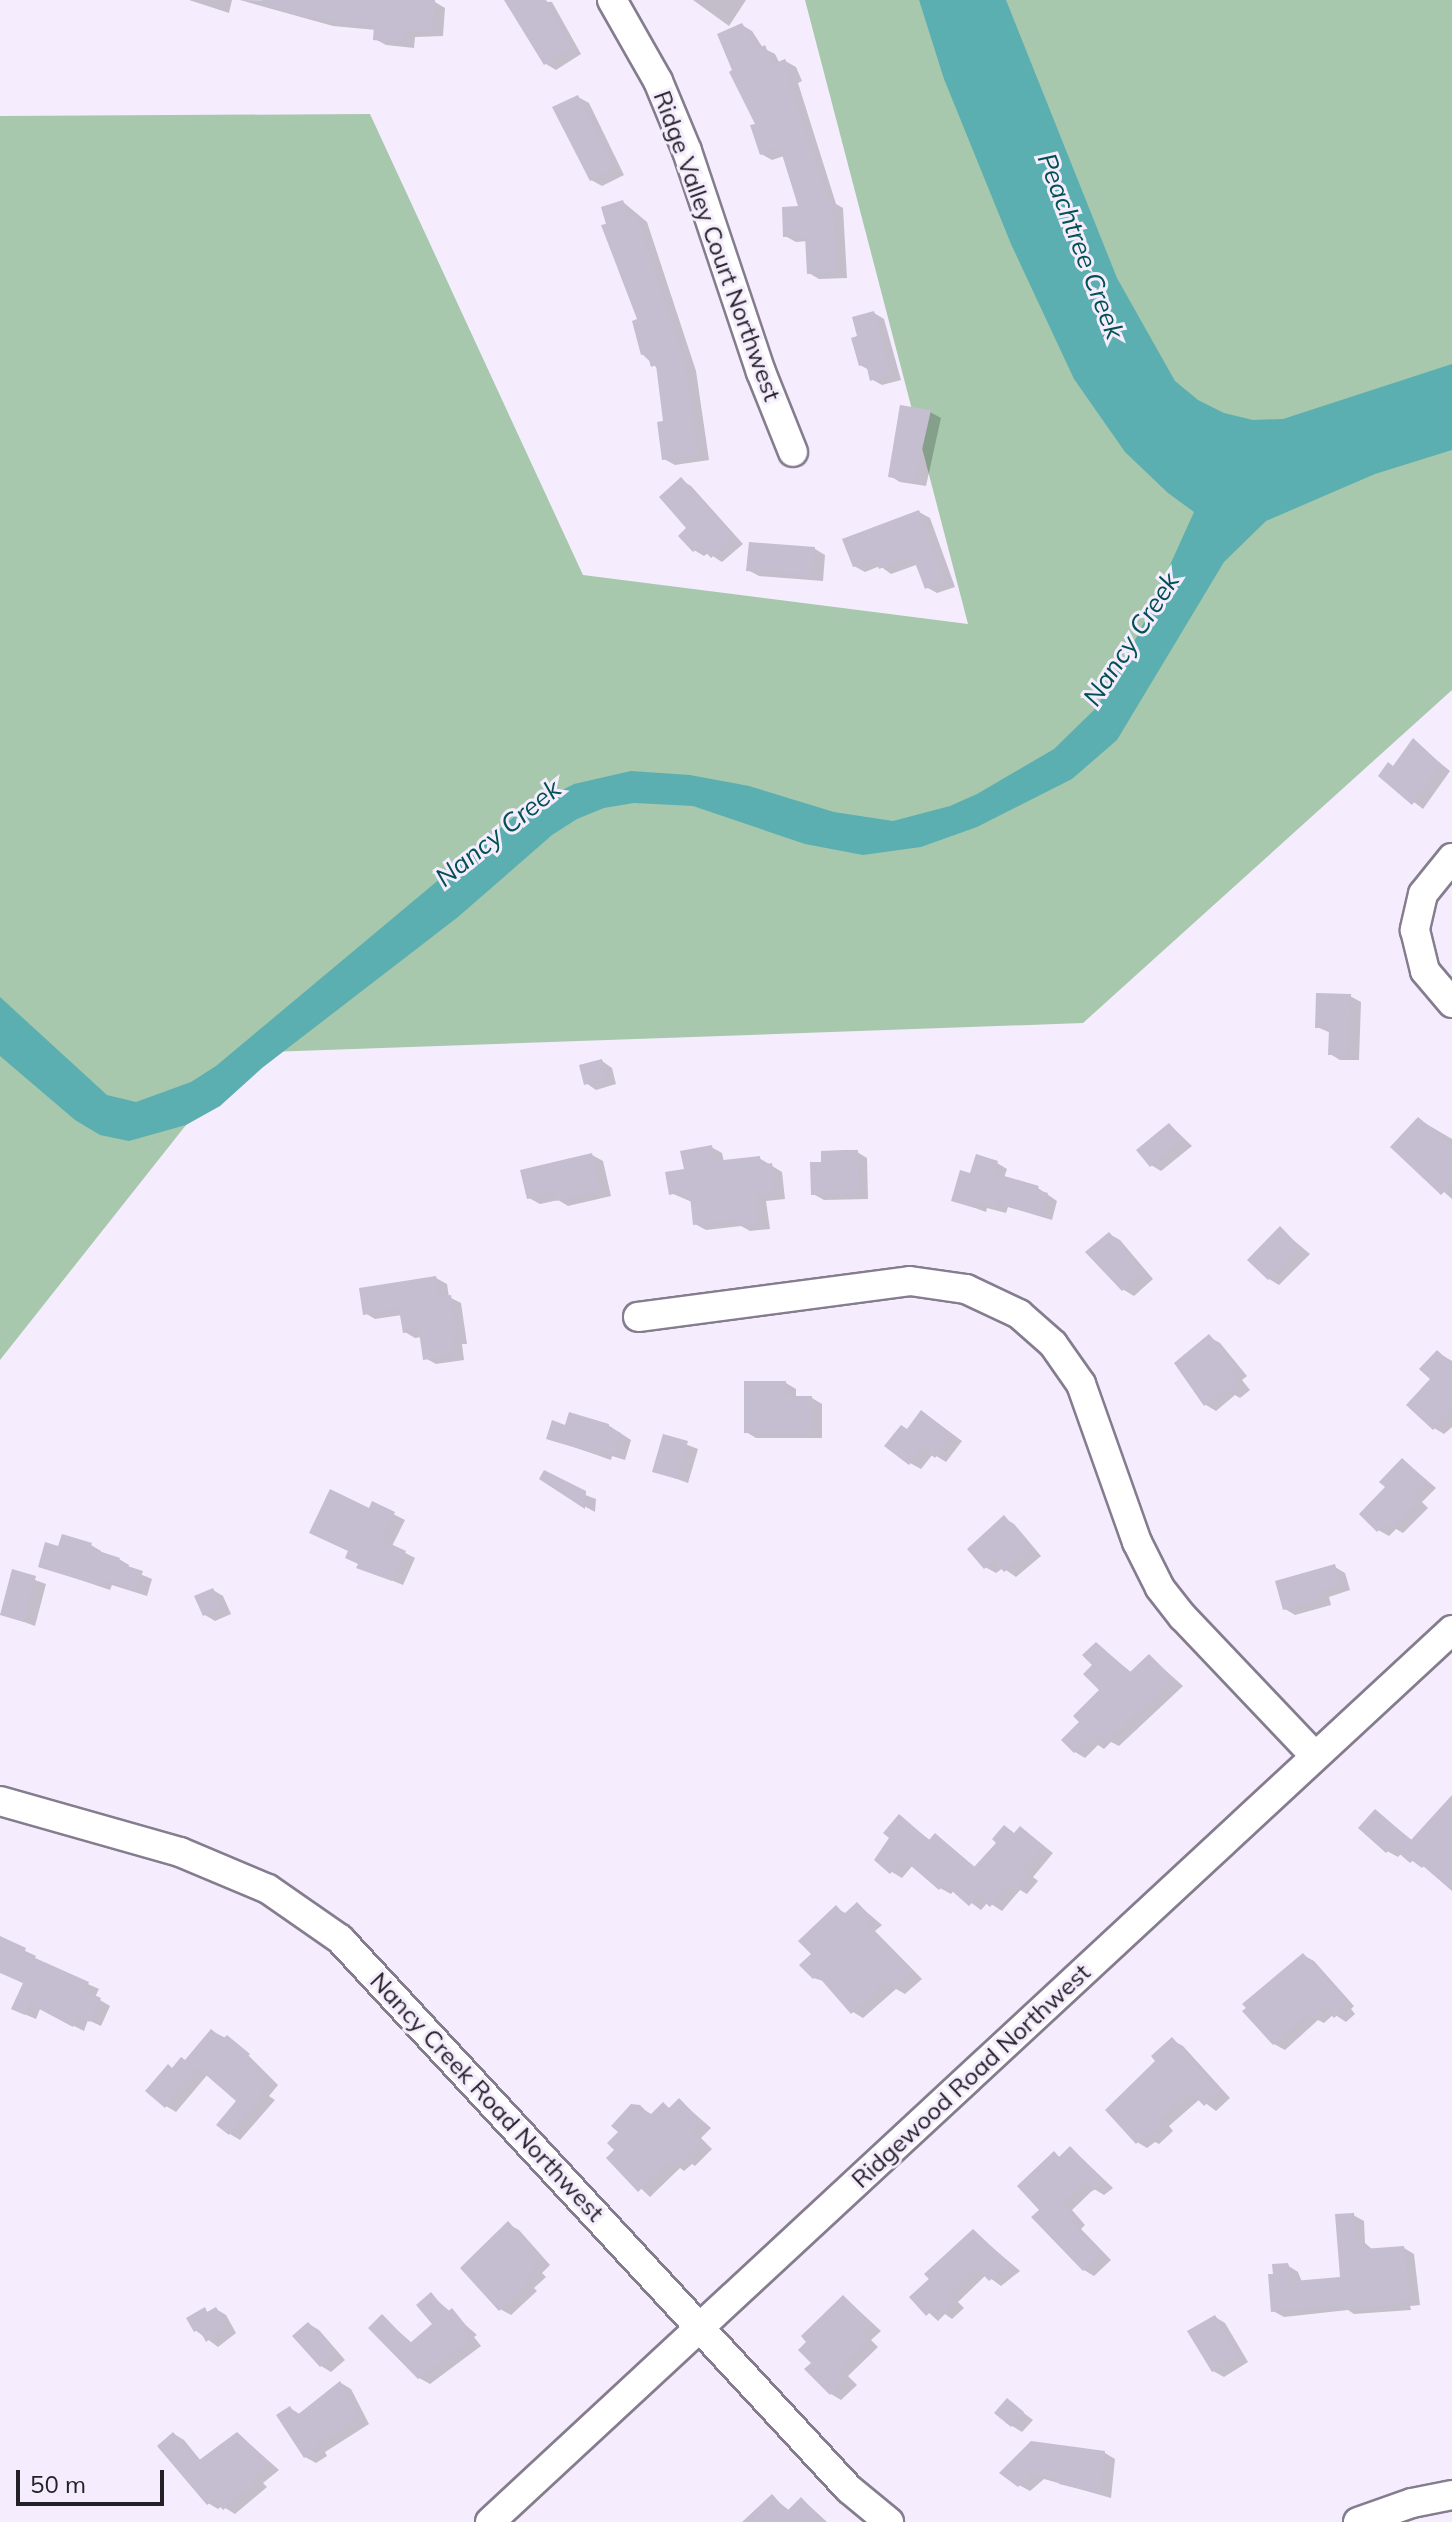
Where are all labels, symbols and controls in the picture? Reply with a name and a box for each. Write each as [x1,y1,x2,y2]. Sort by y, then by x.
street label: Ridge Valley Court Northwest [647,87,787,405]
water label: Peachtree Creek [1031,149,1131,343]
water label: Nancy Creek [1076,567,1186,711]
water label: Nancy Creek [429,773,567,893]
street label: Ridgewood Road Northwest [846,1958,1096,2194]
street label: Nancy Creek Road Northwest [364,1967,610,2227]
scale bar [20,2454,168,2504]
text: 50 m [30,2469,86,2499]

